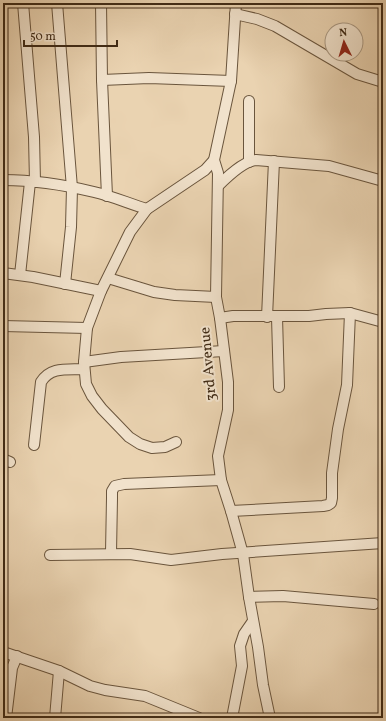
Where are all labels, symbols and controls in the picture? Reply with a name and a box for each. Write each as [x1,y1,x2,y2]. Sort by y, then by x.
scale bar [24,22,117,48]
north arrow [324,22,364,62]
text: N [339,26,348,41]
text: 50 m [30,29,56,45]
street label: 3rd Avenue [195,326,223,402]

